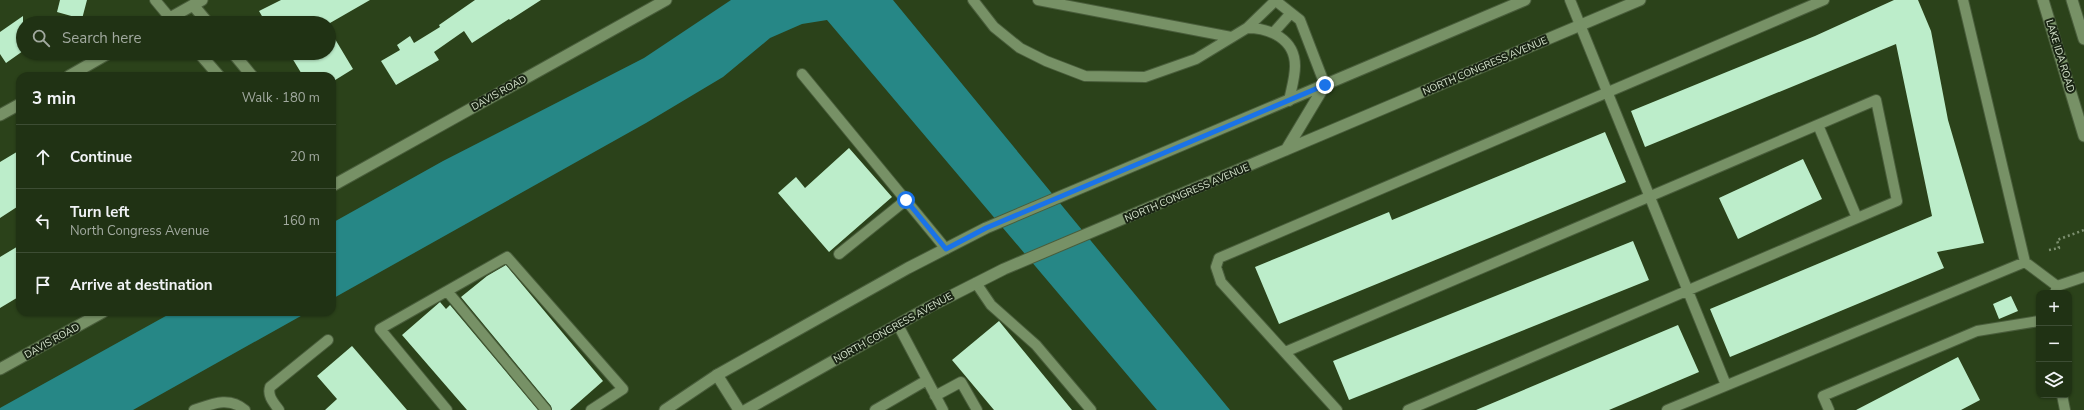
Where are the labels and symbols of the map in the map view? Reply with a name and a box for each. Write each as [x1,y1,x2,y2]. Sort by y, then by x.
street label: LAKE IDA ROAD [2042,18,2078,94]
street label: NORTH CONGRESS AVENUE [1421,33,1550,99]
street label: DAVIS ROAD [469,72,529,114]
route end [1316,76,1334,94]
street label: NORTH CONGRESS AVENUE [1123,160,1252,226]
route start [897,191,915,209]
street label: NORTH CONGRESS AVENUE [831,289,955,367]
street label: DAVIS ROAD [22,320,82,362]

